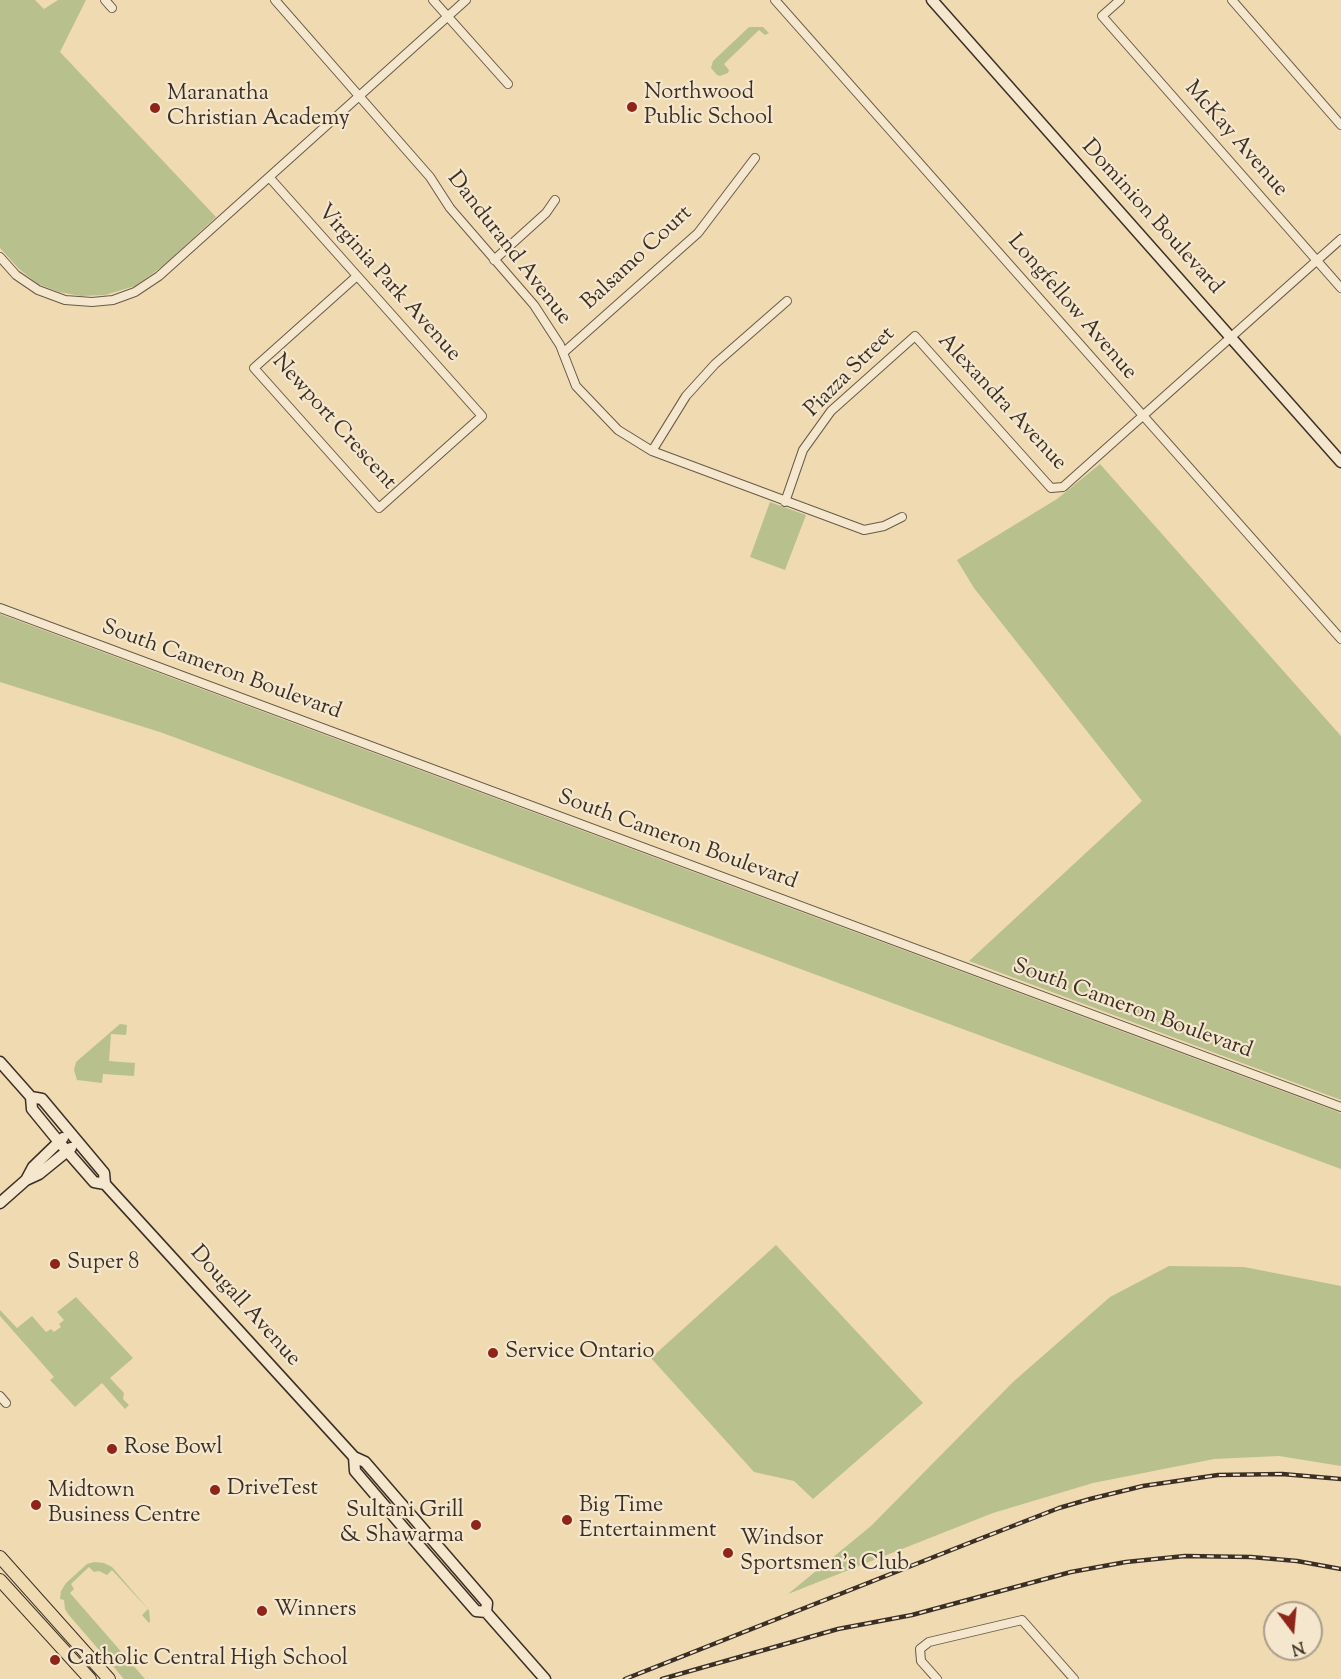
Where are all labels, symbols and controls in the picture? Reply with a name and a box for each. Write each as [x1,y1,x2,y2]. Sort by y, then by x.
street label: McKay Avenue [1178,77,1292,203]
place label: Northwood Public School [644,81,773,132]
place label: Maranatha Christian Academy [167,82,350,134]
marker: Northwood Public School [625,100,639,114]
marker: Maranatha Christian Academy [148,101,162,115]
street label: Dominion Boulevard [1075,135,1227,301]
street label: Dandurand Avenue [440,167,576,331]
street label: Virginia Park Avenue [311,200,465,368]
street label: Balsamo Court [577,201,699,317]
street label: Longfellow Avenue [1001,230,1141,386]
street label: Piazza Street [800,322,902,424]
street label: Alexandra Avenue [931,329,1071,477]
street label: Newport Crescent [265,350,401,496]
street label: South Cameron Boulevard [98,615,344,727]
street label: South Cameron Boulevard [554,785,800,897]
street label: South Cameron Boulevard [1009,954,1255,1066]
street label: Dougall Avenue [183,1241,305,1373]
place label: Super 8 [67,1251,139,1277]
marker: Super 8 [48,1257,62,1271]
place label: Service Ontario [505,1340,654,1366]
marker: Service Ontario [486,1346,500,1360]
place label: Rose Bowl [124,1436,223,1462]
marker: Rose Bowl [105,1442,119,1456]
place label: DriveTest [227,1477,318,1503]
place label: Midtown Business Centre [48,1479,201,1530]
marker: DriveTest [208,1483,222,1497]
place label: Big Time Entertainment [579,1494,717,1546]
marker: Midtown Business Centre [29,1498,43,1512]
place label: Sultani Grill & Shawarma [340,1499,464,1550]
marker: Big Time Entertainment [560,1513,574,1527]
marker: Sultani Grill & Shawarma [469,1518,483,1532]
place label: Windsor Sportsmen's Club [740,1527,909,1579]
marker: Windsor Sportsmen's Club [721,1546,735,1560]
place label: Winners [274,1598,356,1624]
north arrow [1263,1601,1323,1661]
marker: Winners [255,1604,269,1618]
text: N [1288,1634,1307,1660]
place label: Catholic Central High School [67,1647,348,1673]
marker: Catholic Central High School [48,1653,62,1667]

